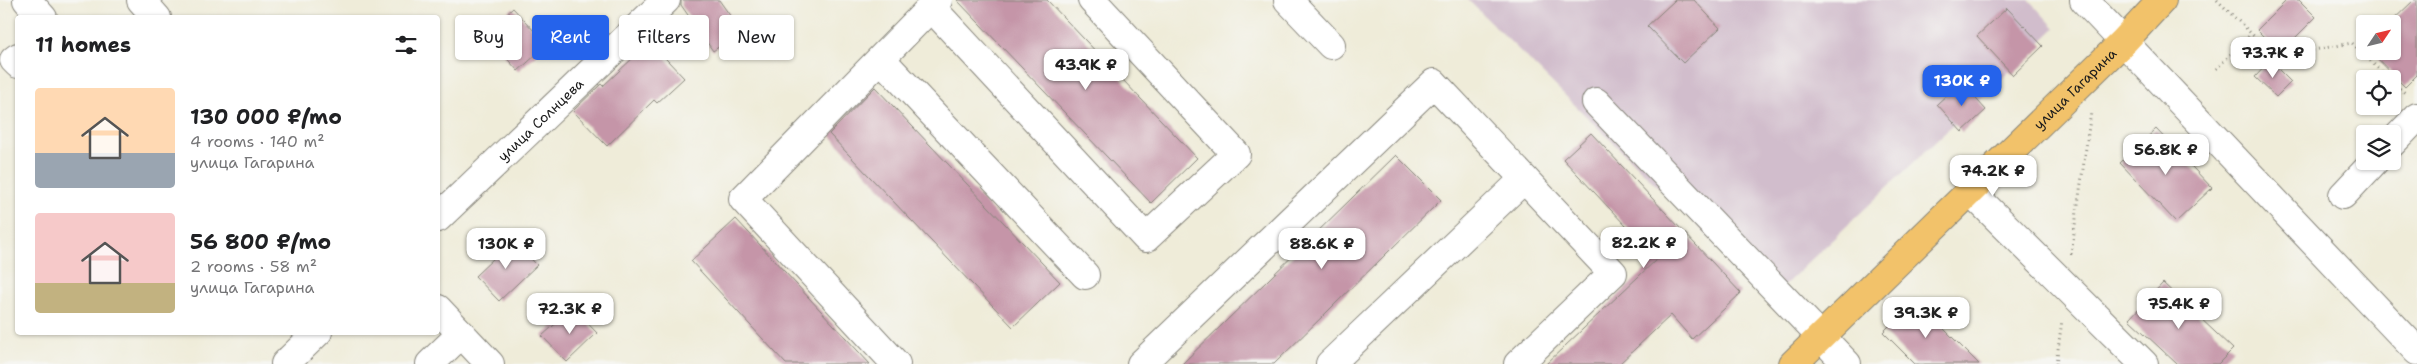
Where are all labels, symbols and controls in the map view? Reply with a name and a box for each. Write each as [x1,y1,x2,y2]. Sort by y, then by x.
chip: Buy [455,15,522,60]
chip: Rent [532,15,609,60]
chip: Filters [619,15,709,60]
chip: New [719,15,794,60]
north arrow [2356,15,2401,60]
map controls [2356,15,2401,170]
text: 11 homes [35,31,131,59]
icon: filters [392,31,420,59]
pin: 73.7K ₽ [2227,36,2319,79]
text: 73.7K ₽ [2242,42,2304,63]
street label: улица Гагарина [2030,44,2121,133]
pin: 43.9K ₽ [1040,48,1132,91]
text: 43.9K ₽ [1055,54,1117,75]
pin: 130K ₽ [1921,64,2003,107]
text: 130K ₽ [1934,70,1990,91]
button: locate [2356,70,2401,115]
street label: улица Солнцева [494,74,588,165]
text: 130 000 ₽/mo [190,103,342,131]
icon: home [75,108,135,168]
button: layers [2356,125,2401,170]
text: 4 rooms · 140 m² [190,131,325,152]
pin: 56.8K ₽ [2120,134,2212,176]
text: 56.8K ₽ [2134,139,2198,160]
text: улица Гагарина [190,152,315,173]
pin: 74.2K ₽ [1947,154,2039,197]
text: 74.2K ₽ [1961,160,2025,181]
pin: 82.2K ₽ [1598,226,1690,269]
text: 56 800 ₽/mo [190,228,331,256]
pin: 130K ₽ [465,228,547,270]
pin: 88.6K ₽ [1276,228,1368,270]
text: 82.2K ₽ [1611,232,1677,253]
icon: home [75,233,135,293]
text: 130K ₽ [478,233,534,254]
text: 88.6K ₽ [1289,233,1355,254]
text: 2 rooms · 58 m² [190,256,317,277]
text: улица Гагарина [190,277,315,298]
pin: 75.4K ₽ [2133,288,2225,330]
pin: 72.3K ₽ [524,292,616,335]
text: 75.4K ₽ [2148,293,2210,314]
pin: 39.3K ₽ [1880,296,1972,339]
text: 72.3K ₽ [538,298,602,319]
text: 39.3K ₽ [1894,302,1958,323]

